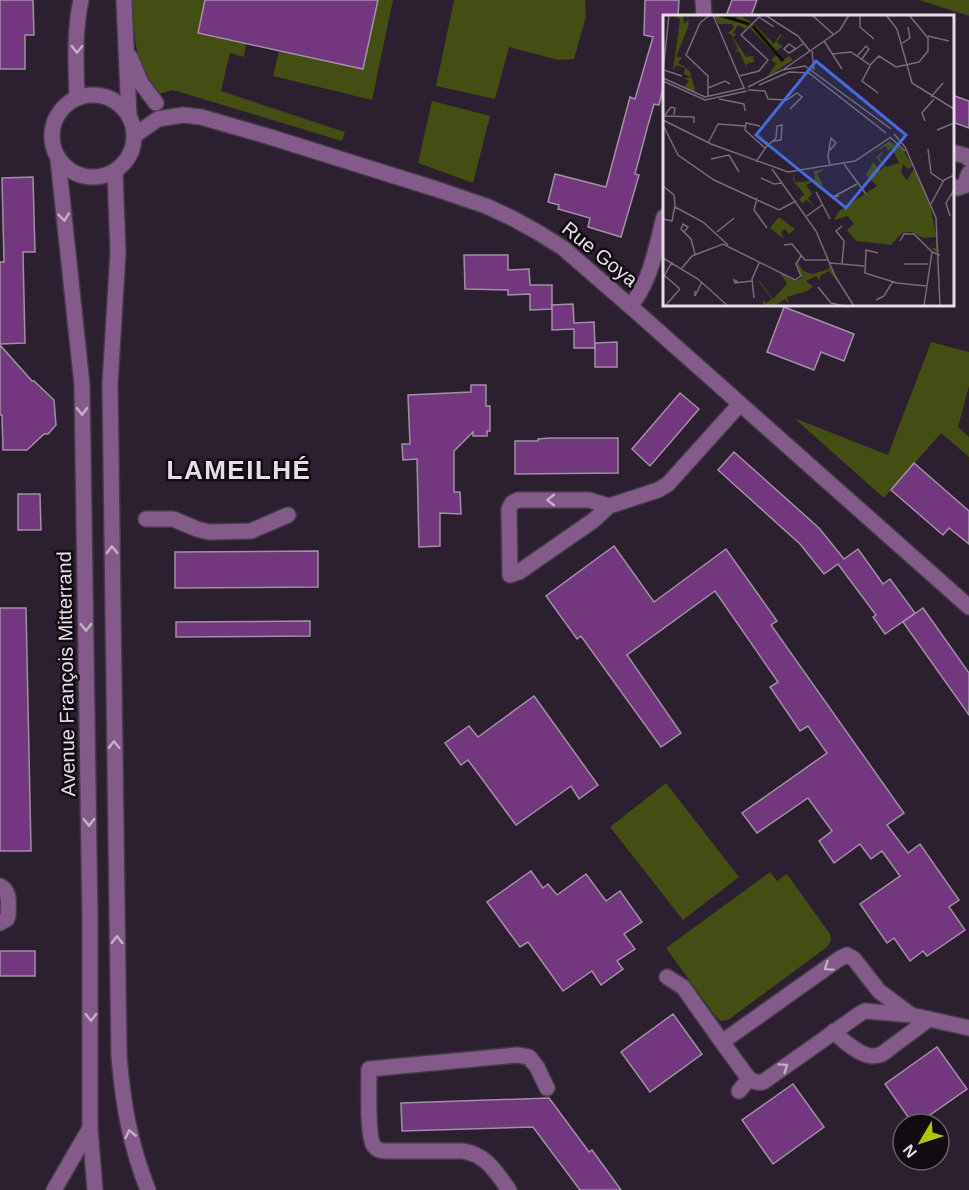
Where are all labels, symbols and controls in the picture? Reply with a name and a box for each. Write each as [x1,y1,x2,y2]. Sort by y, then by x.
inset map [663,15,954,306]
one-way arrow [70,44,83,53]
one-way arrow [57,213,70,222]
street label: Rue Goya [558,217,643,291]
one-way arrow [76,407,88,416]
district label: LAMEILHÉ [167,455,311,485]
one-way arrow [546,494,555,506]
one-way arrow [106,546,118,555]
street label: Avenue François Mitterrand [53,551,79,797]
one-way arrow [80,622,92,631]
one-way arrow [108,741,121,750]
one-way arrow [83,817,95,826]
one-way arrow [111,936,124,945]
one-way arrow [823,960,834,971]
one-way arrow [85,1012,97,1021]
one-way arrow [777,1063,788,1074]
north arrow [891,1112,951,1172]
one-way arrow [124,1130,137,1140]
text: N [899,1141,920,1161]

